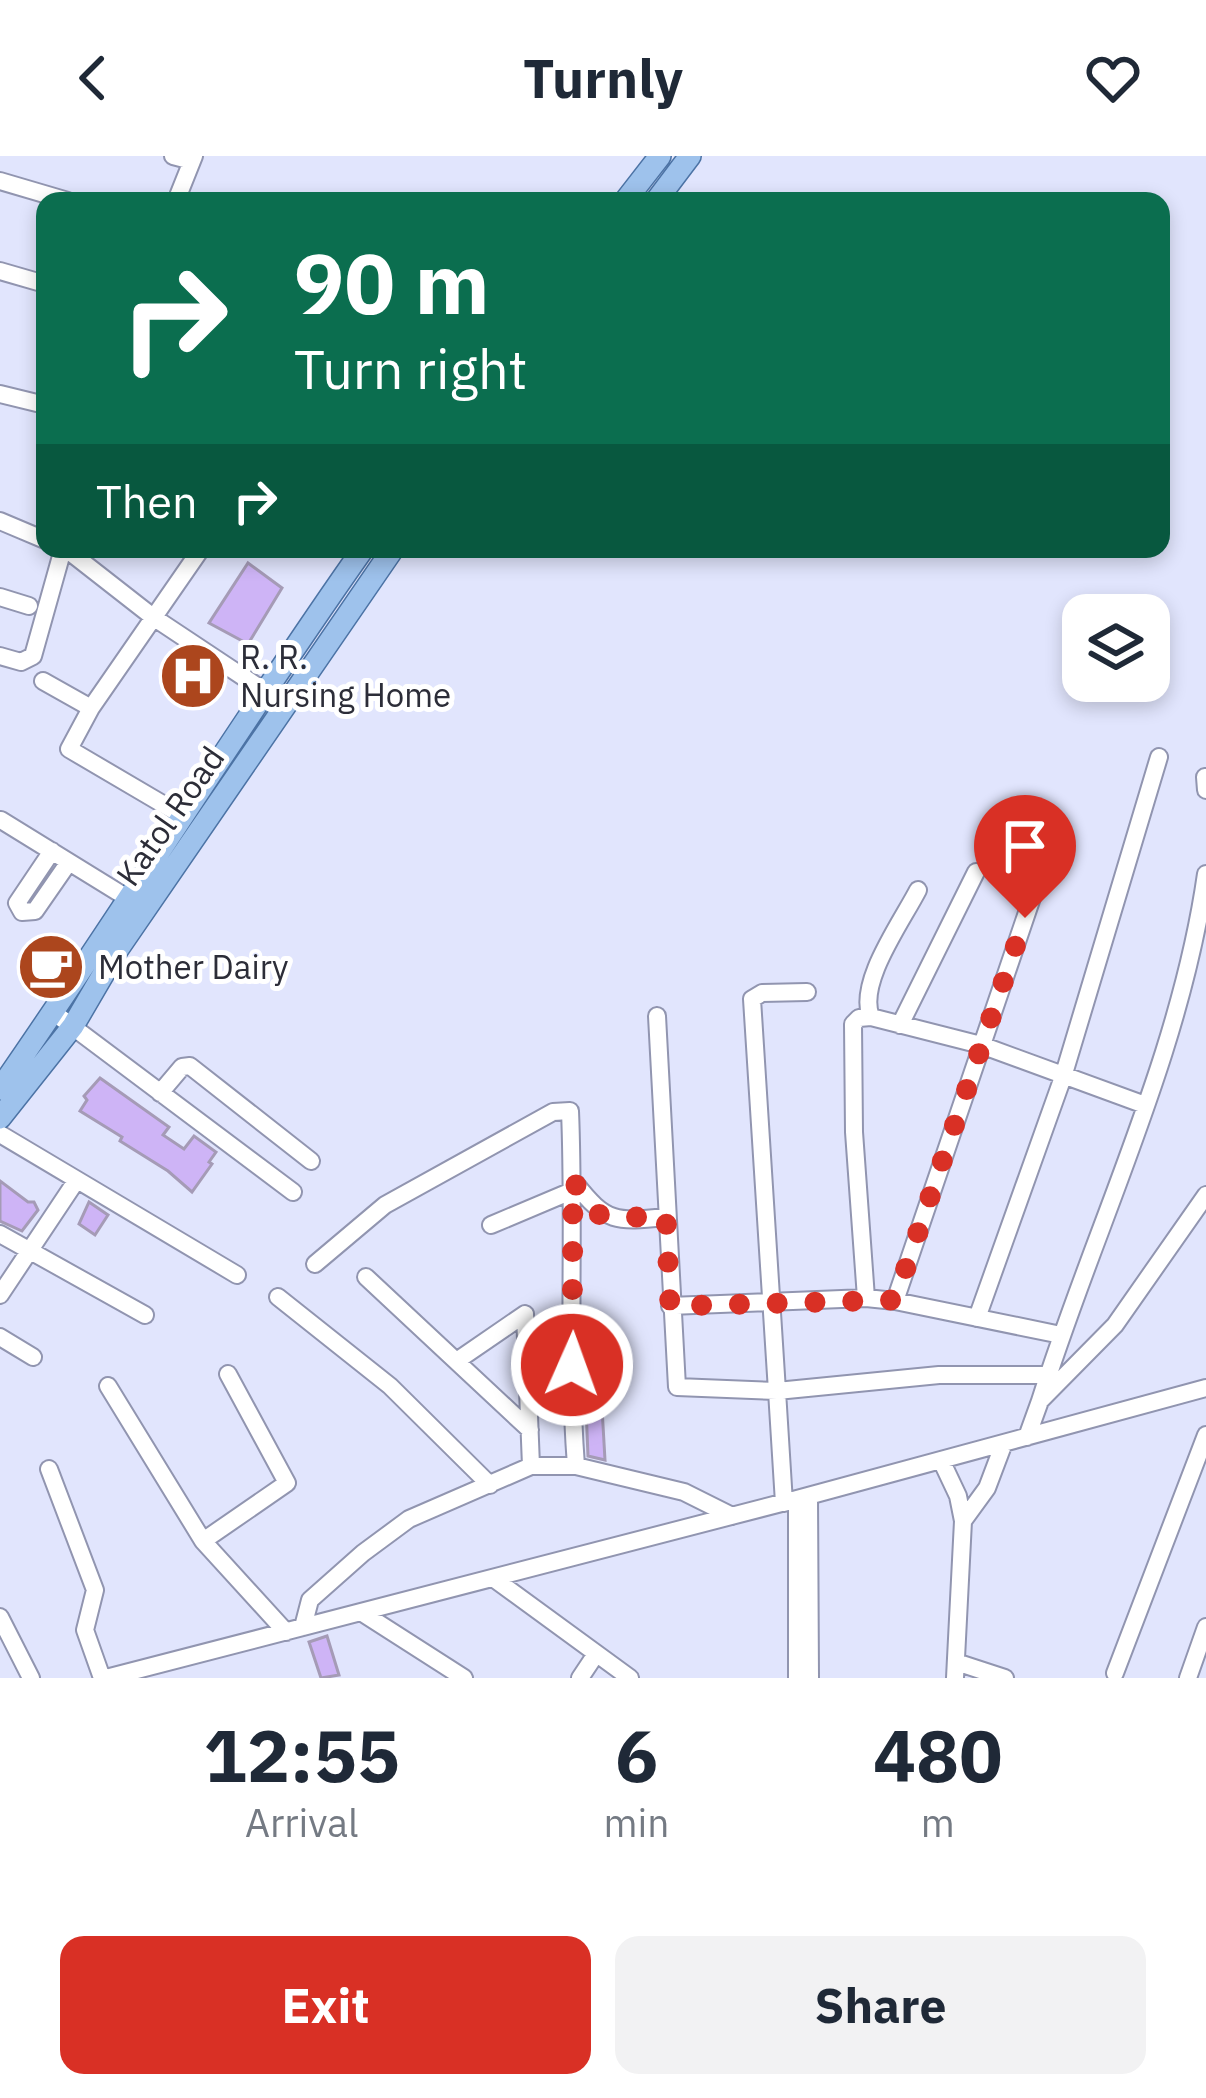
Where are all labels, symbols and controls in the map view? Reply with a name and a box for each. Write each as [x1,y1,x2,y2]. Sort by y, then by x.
text: Turnly [523,43,683,113]
icon: back [60,45,126,111]
icon: heart [1080,45,1146,111]
text: 90 m [294,228,490,337]
icon: right [96,240,252,396]
text: Turn right [294,334,528,404]
icon: right [222,468,288,534]
text: Then [96,472,198,530]
map controls [1062,594,1170,702]
button: layers [1062,594,1170,702]
place label: R. R. Nursing Home [240,635,451,716]
hospital icon: R. R. Nursing Home [158,641,228,711]
street label: Katol Road [106,738,233,894]
pin [974,795,1076,918]
icon: arrive [992,813,1058,879]
cafe icon: Mother Dairy [16,932,86,1002]
place label: Mother Dairy [98,945,289,988]
position arrow [509,1302,635,1428]
text: 12:55 [203,1708,400,1802]
text: 6 [615,1708,658,1802]
text: 480 [873,1708,1003,1802]
text: Arrival [245,1797,359,1848]
text: min [604,1797,669,1848]
text: m [921,1797,955,1848]
button: Exit [60,1936,591,2074]
button: Share [615,1936,1146,2074]

